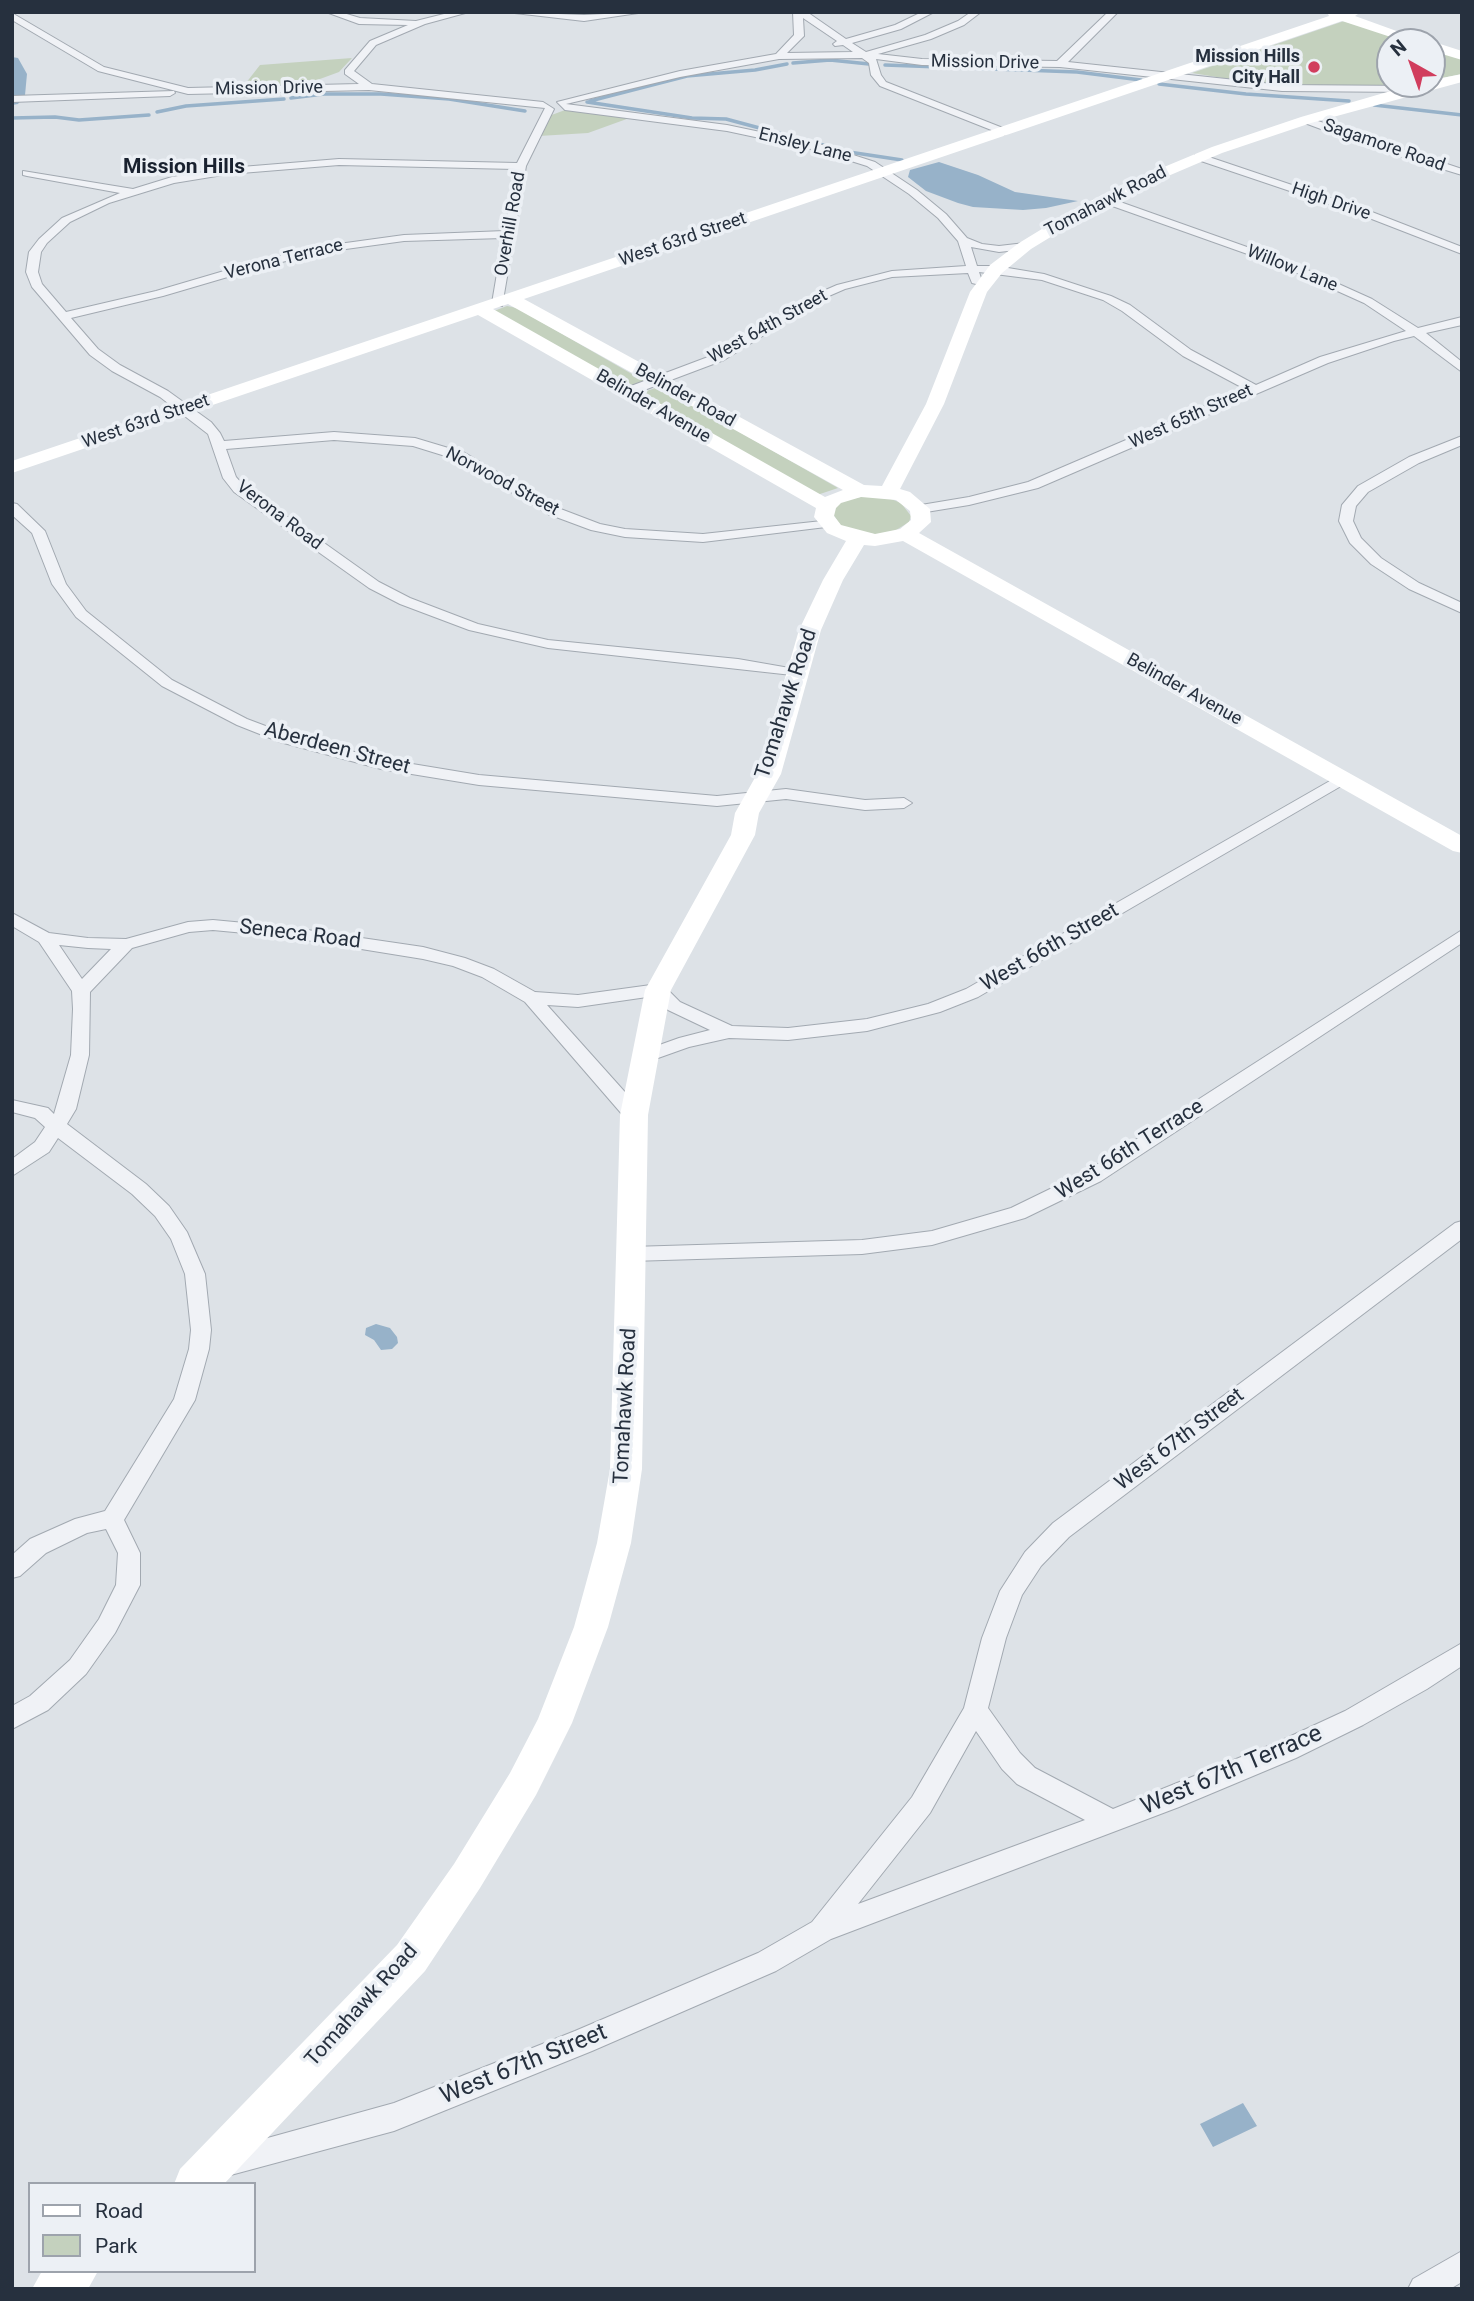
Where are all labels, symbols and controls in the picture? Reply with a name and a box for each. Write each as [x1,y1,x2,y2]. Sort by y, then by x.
north arrow [1376,28,1446,98]
text: N [1386,35,1411,61]
place label: Mission Hills City Hall [1195,46,1300,88]
street label: Mission Drive [931,51,1039,75]
marker: Mission Hills City Hall [1306,59,1322,75]
street label: Mission Drive [215,77,323,101]
street label: Sagamore Road [1320,115,1448,177]
street label: Ensley Lane [756,124,854,168]
district label: Mission Hills [123,155,245,181]
street label: Tomahawk Road [1041,162,1171,242]
street label: Overhill Road [491,170,531,278]
street label: High Drive [1289,178,1373,226]
street label: West 63rd Street [617,208,749,272]
street label: Verona Terrace [223,235,345,285]
street label: Willow Lane [1243,241,1341,297]
street label: West 64th Street [705,285,831,369]
street label: Belinder Road [631,360,739,432]
street label: Belinder Avenue [592,366,714,448]
street label: West 65th Street [1126,380,1256,454]
street label: West 63rd Street [80,390,212,454]
street label: Norwood Street [442,443,562,521]
street label: Verona Road [232,477,326,555]
street label: Tomahawk Road [751,626,823,782]
street label: Belinder Avenue [1123,649,1245,731]
street label: Aberdeen Street [261,717,413,781]
street label: West 66th Street [977,898,1123,998]
street label: Seneca Road [238,915,362,955]
street label: West 66th Terrace [1051,1094,1209,1206]
street label: Tomahawk Road [609,1327,643,1485]
street label: West 67th Street [1111,1383,1249,1497]
street label: West 67th Terrace [1137,1720,1327,1822]
street label: Tomahawk Road [300,1940,424,2072]
street label: West 67th Street [436,2018,612,2112]
legend [28,2182,256,2273]
text: Road [95,2199,143,2223]
text: Park [95,2234,137,2258]

